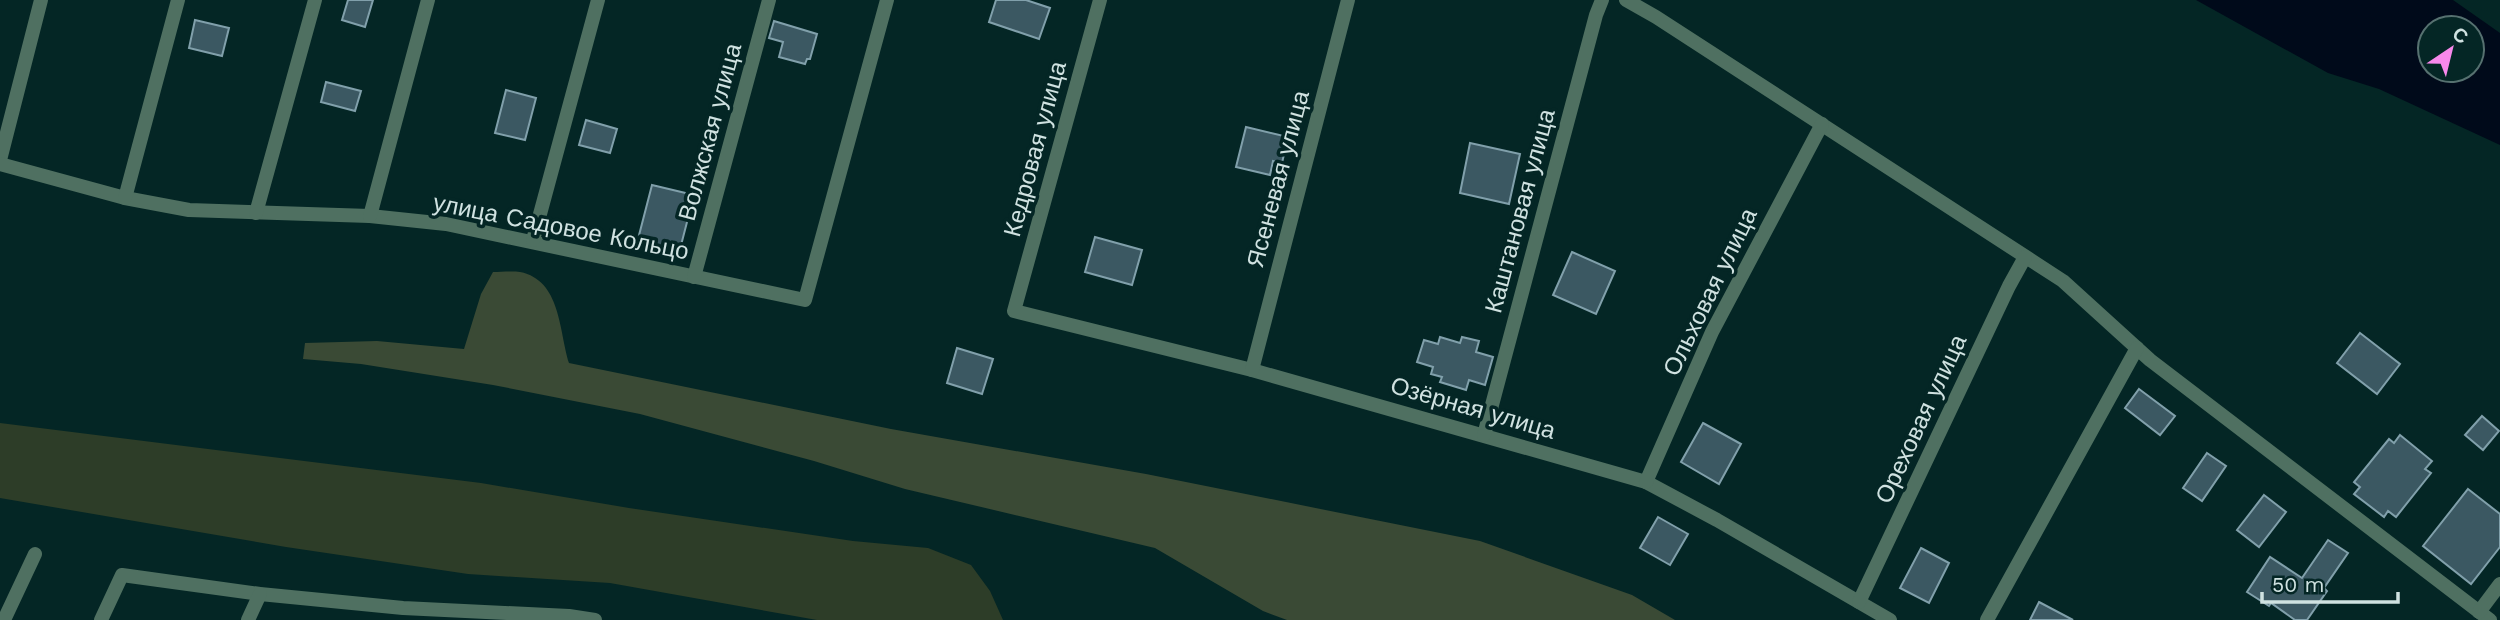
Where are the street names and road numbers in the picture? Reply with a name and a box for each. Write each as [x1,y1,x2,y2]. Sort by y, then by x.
street label: Волжская улица [673,40,747,224]
street label: Кедровая улица [998,58,1072,240]
street label: Ясеневая улица [1241,87,1315,271]
street label: Каштановая улица [1479,105,1561,316]
street label: улица Садовое Кольцо [431,188,691,266]
street label: Ольховая улица [1657,203,1763,380]
street label: Ореховая улица [1870,330,1973,508]
street label: Озёрная улица [1387,371,1559,445]

